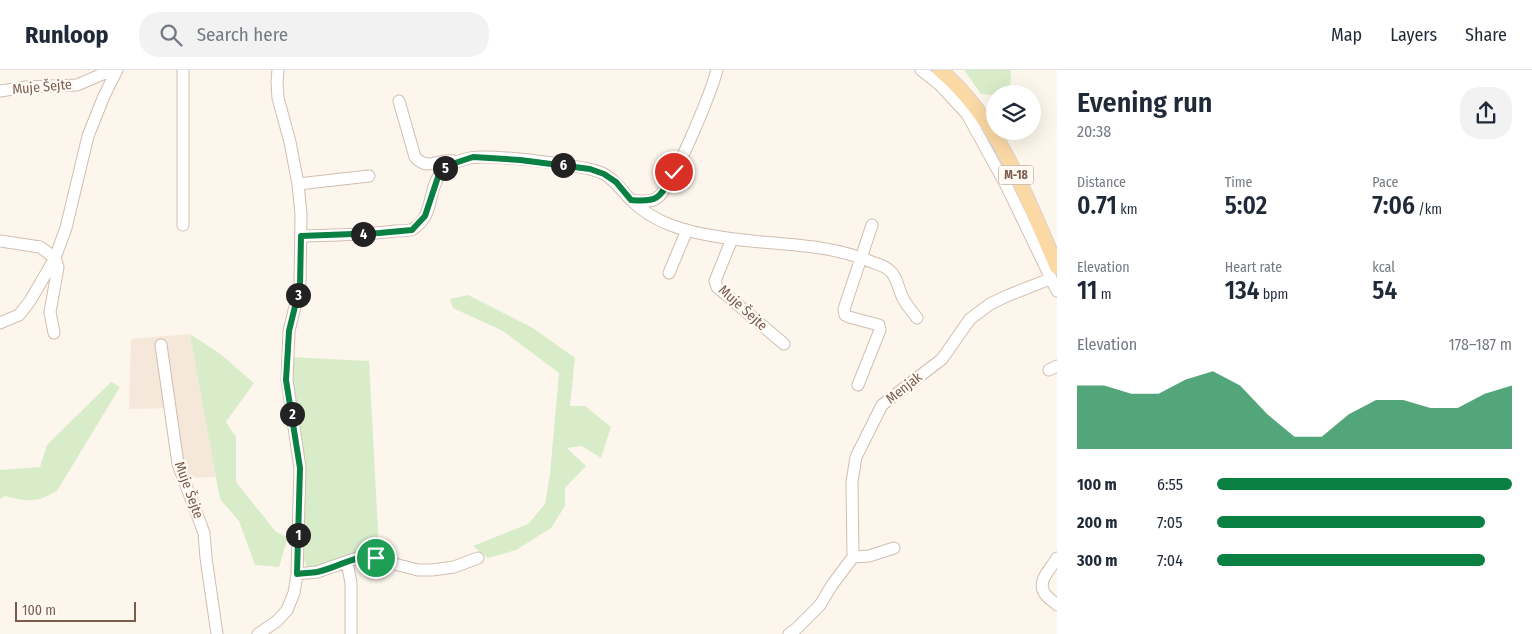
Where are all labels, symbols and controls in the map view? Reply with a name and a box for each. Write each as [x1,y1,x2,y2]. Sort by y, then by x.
search box [139,12,489,57]
text: Runloop [25,21,109,49]
icon: search [157,21,185,49]
text: Search here [197,23,288,46]
text: Map [1331,24,1362,46]
text: Layers [1390,24,1437,46]
text: Share [1465,24,1507,46]
street label: Muje Šejte [11,75,73,98]
map controls [986,85,1041,140]
button: layers [986,85,1041,140]
text: Evening run [1077,86,1212,119]
button: share [1460,87,1512,139]
text: 20:38 [1077,122,1111,141]
pin [653,151,695,193]
pin: 6 [550,152,576,178]
pin: 5 [432,156,458,180]
text: 6 [560,157,567,174]
icon: check [660,158,688,186]
text: 5 [442,160,449,177]
road number: M-18 [998,166,1034,184]
text: Distance [1077,174,1126,191]
text: Time [1225,174,1252,191]
text: Pace [1372,174,1398,191]
text: 0.71 [1077,191,1117,221]
text: 5:02 [1225,191,1267,221]
text: 7:06 [1372,191,1415,221]
text: km [1117,201,1137,218]
text: /km [1415,201,1442,218]
pin: 4 [350,222,376,246]
text: 4 [360,226,367,243]
text: Elevation [1077,259,1130,276]
text: Heart rate [1225,259,1282,276]
text: kcal [1372,259,1395,276]
text: 11 [1077,276,1097,306]
text: 134 [1225,276,1259,306]
text: 54 [1372,276,1397,306]
street label: Muje Šejte [715,281,772,334]
pin: 3 [286,282,310,308]
text: m [1097,286,1111,303]
text: bpm [1259,286,1288,303]
text: 3 [295,287,302,304]
text: Elevation [1077,335,1137,354]
text: 178–187 m [1449,335,1512,354]
street label: Menjak [883,368,926,407]
pin: 2 [280,402,304,426]
text: 2 [289,406,296,423]
street label: Muje Šejte [171,459,208,521]
text: 100 m [1077,475,1117,494]
text: 6:55 [1157,475,1183,494]
text: 200 m [1077,513,1117,532]
text: 7:05 [1157,513,1183,532]
pin: 1 [286,522,310,548]
text: 1 [296,527,301,544]
pin [355,537,397,579]
icon: arrive [362,544,390,572]
text: 300 m [1077,551,1118,570]
text: 7:04 [1157,551,1183,570]
scale bar [15,599,136,622]
text: 100 m [22,602,56,619]

